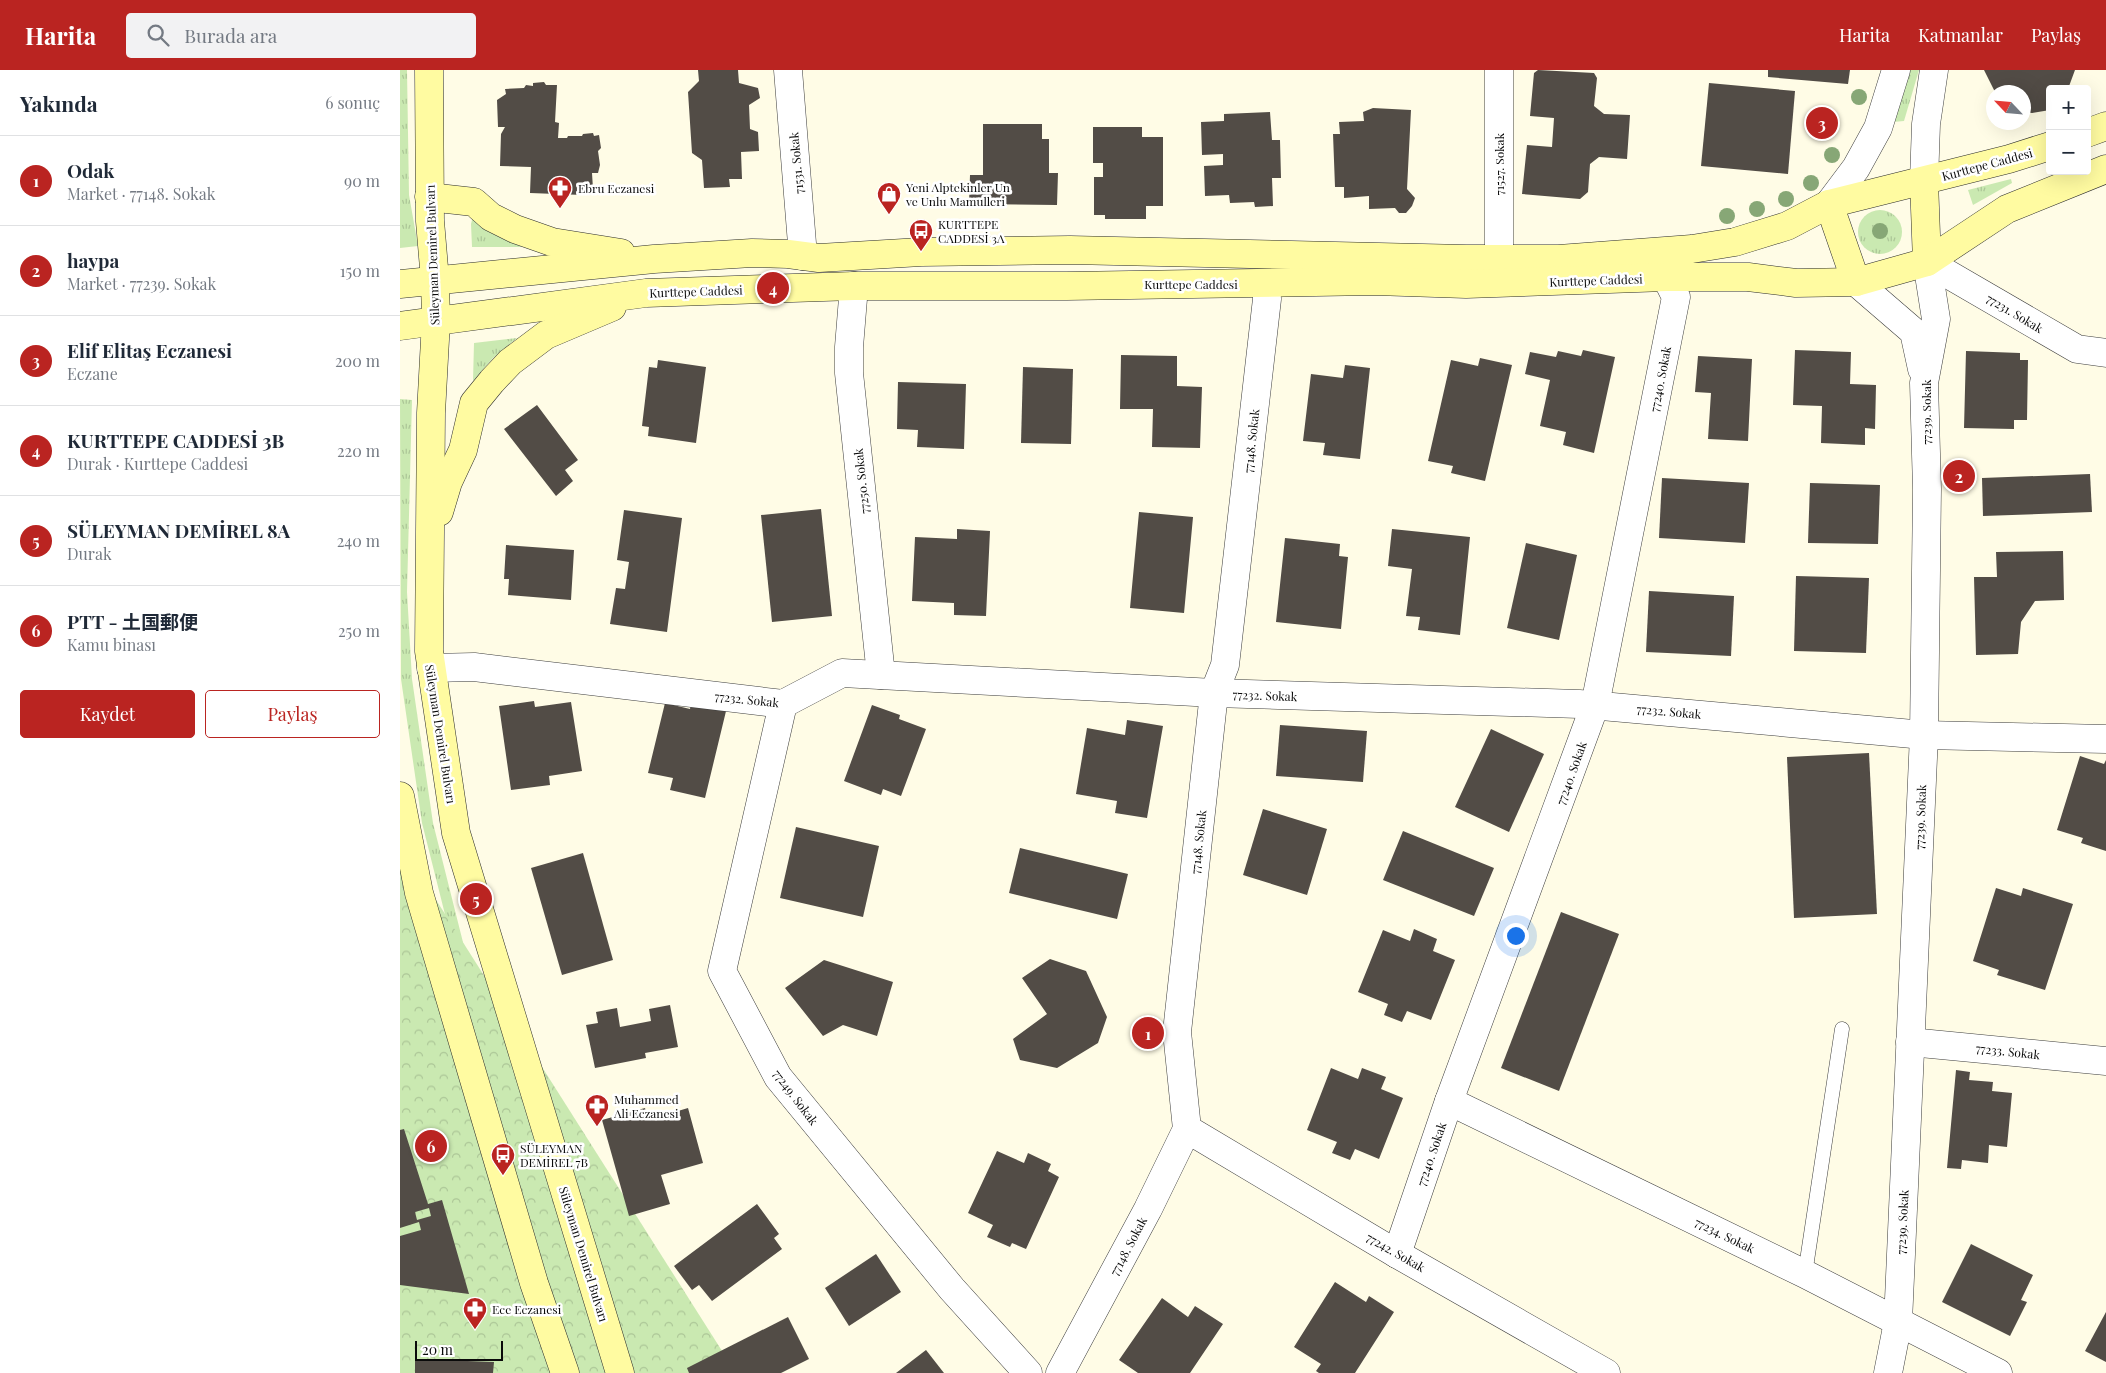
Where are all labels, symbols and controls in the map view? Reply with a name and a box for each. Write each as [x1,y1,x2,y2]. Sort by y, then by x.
search box [126,13,476,58]
text: Harita [25,19,96,51]
icon: search [144,21,172,49]
text: Burada ara [184,22,277,48]
text: Harita [1839,23,1890,47]
text: Katmanlar [1918,23,2003,47]
text: Paylaş [2031,23,2081,47]
north arrow [1986,85,2031,130]
map controls [2046,85,2091,175]
button: + [2046,85,2091,130]
text: Yakında [20,89,98,117]
text: 6 sonuç [325,92,380,113]
pin: 3 [1806,104,1838,142]
button: − [2046,130,2091,175]
street label: 71531. Sokak [785,131,807,195]
street label: 71527. Sokak [1491,132,1507,195]
street label: Kurttepe Caddesi [1940,144,2035,184]
text: Odak [67,157,114,183]
text: 1 [33,170,39,191]
text: 90 m [344,170,380,191]
pharmacy icon: Ebru Eczanesi [547,175,573,209]
place label: Yeni Alptekinler Un ve Unlu Mamulleri [905,179,1010,209]
place label: Ebru Eczanesi [578,180,655,196]
shop icon: Yeni Alptekinler Un ve Unlu Mamulleri [876,181,902,215]
text: Market · 77148. Sokak [67,183,215,204]
street label: Süleyman Demirel Bulvarı [422,184,442,326]
place label: KURTTEPE CADDESİ 3A [938,216,1005,246]
bus stop icon: KURTTEPE CADDESİ 3A [908,218,934,252]
text: haypa [67,247,119,273]
text: 2 [32,260,40,281]
text: 150 m [340,260,380,281]
pin: 4 [757,269,789,307]
street label: Kurttepe Caddesi [1549,270,1643,290]
text: Market · 77239. Sokak [67,273,216,294]
street label: Kurttepe Caddesi [1144,276,1238,292]
street label: Kurttepe Caddesi [649,281,743,301]
street label: 77231. Sokak [1984,290,2047,336]
text: Elif Elitaş Eczanesi [67,337,232,363]
street label: 77240. Sokak [1646,344,1674,413]
text: 3 [32,350,40,371]
text: 200 m [335,350,380,371]
text: Eczane [67,363,118,384]
street label: 77239. Sokak [1918,379,1934,445]
street label: 77148. Sokak [1240,408,1262,474]
text: KURTTEPE CADDESİ 3B [67,427,284,453]
text: 4 [32,440,40,461]
text: 220 m [337,440,380,461]
street label: 77250. Sokak [850,447,872,515]
text: Durak · Kurttepe Caddesi [67,453,248,474]
pin: 2 [1943,457,1975,495]
text: SÜLEYMAN DEMİREL 8A [67,517,290,543]
text: 5 [32,530,40,551]
text: 240 m [337,530,380,551]
text: Durak [67,543,112,564]
text: PTT - 土国郵便 [67,608,198,634]
text: 6 [32,620,40,641]
text: 250 m [338,620,380,641]
text: Kamu binası [67,634,156,655]
street label: Süleyman Demirel Bulvarı [422,663,460,805]
street label: 77232. Sokak [1232,686,1298,704]
street label: 77232. Sokak [714,688,780,710]
button: Kaydet [20,690,195,738]
button: Paylaş [205,690,380,738]
street label: 77232. Sokak [1636,700,1702,722]
street label: 77240. Sokak [1552,739,1590,807]
street label: 77239. Sokak [1911,784,1929,850]
street label: 77148. Sokak [1187,809,1209,875]
pin: 5 [460,880,492,918]
your location [1503,923,1529,949]
pin: 1 [1132,1014,1164,1052]
street label: 77233. Sokak [1975,1040,2041,1062]
street label: 77249. Sokak [770,1066,822,1128]
place label: Muhammed Ali Eczanesi [613,1091,679,1121]
pharmacy icon: Muhammed Ali Eczanesi [584,1093,610,1127]
street label: 77240. Sokak [1413,1120,1450,1188]
pin: 6 [415,1127,447,1165]
place label: SÜLEYMAN DEMİREL 7B [520,1140,588,1170]
bus stop icon: SÜLEYMAN DEMİREL 7B [490,1142,516,1176]
street label: Süleyman Demirel Bulvarı [556,1184,612,1324]
street label: 77239. Sokak [1892,1189,1912,1255]
street label: 77148. Sokak [1106,1213,1150,1278]
street label: 77234. Sokak [1692,1214,1758,1257]
street label: 77242. Sokak [1364,1229,1429,1275]
pharmacy icon: Ece Eczanesi [462,1296,488,1330]
place label: Ece Eczanesi [492,1301,562,1317]
scale bar [415,1338,502,1361]
text: 20 m [422,1340,453,1359]

